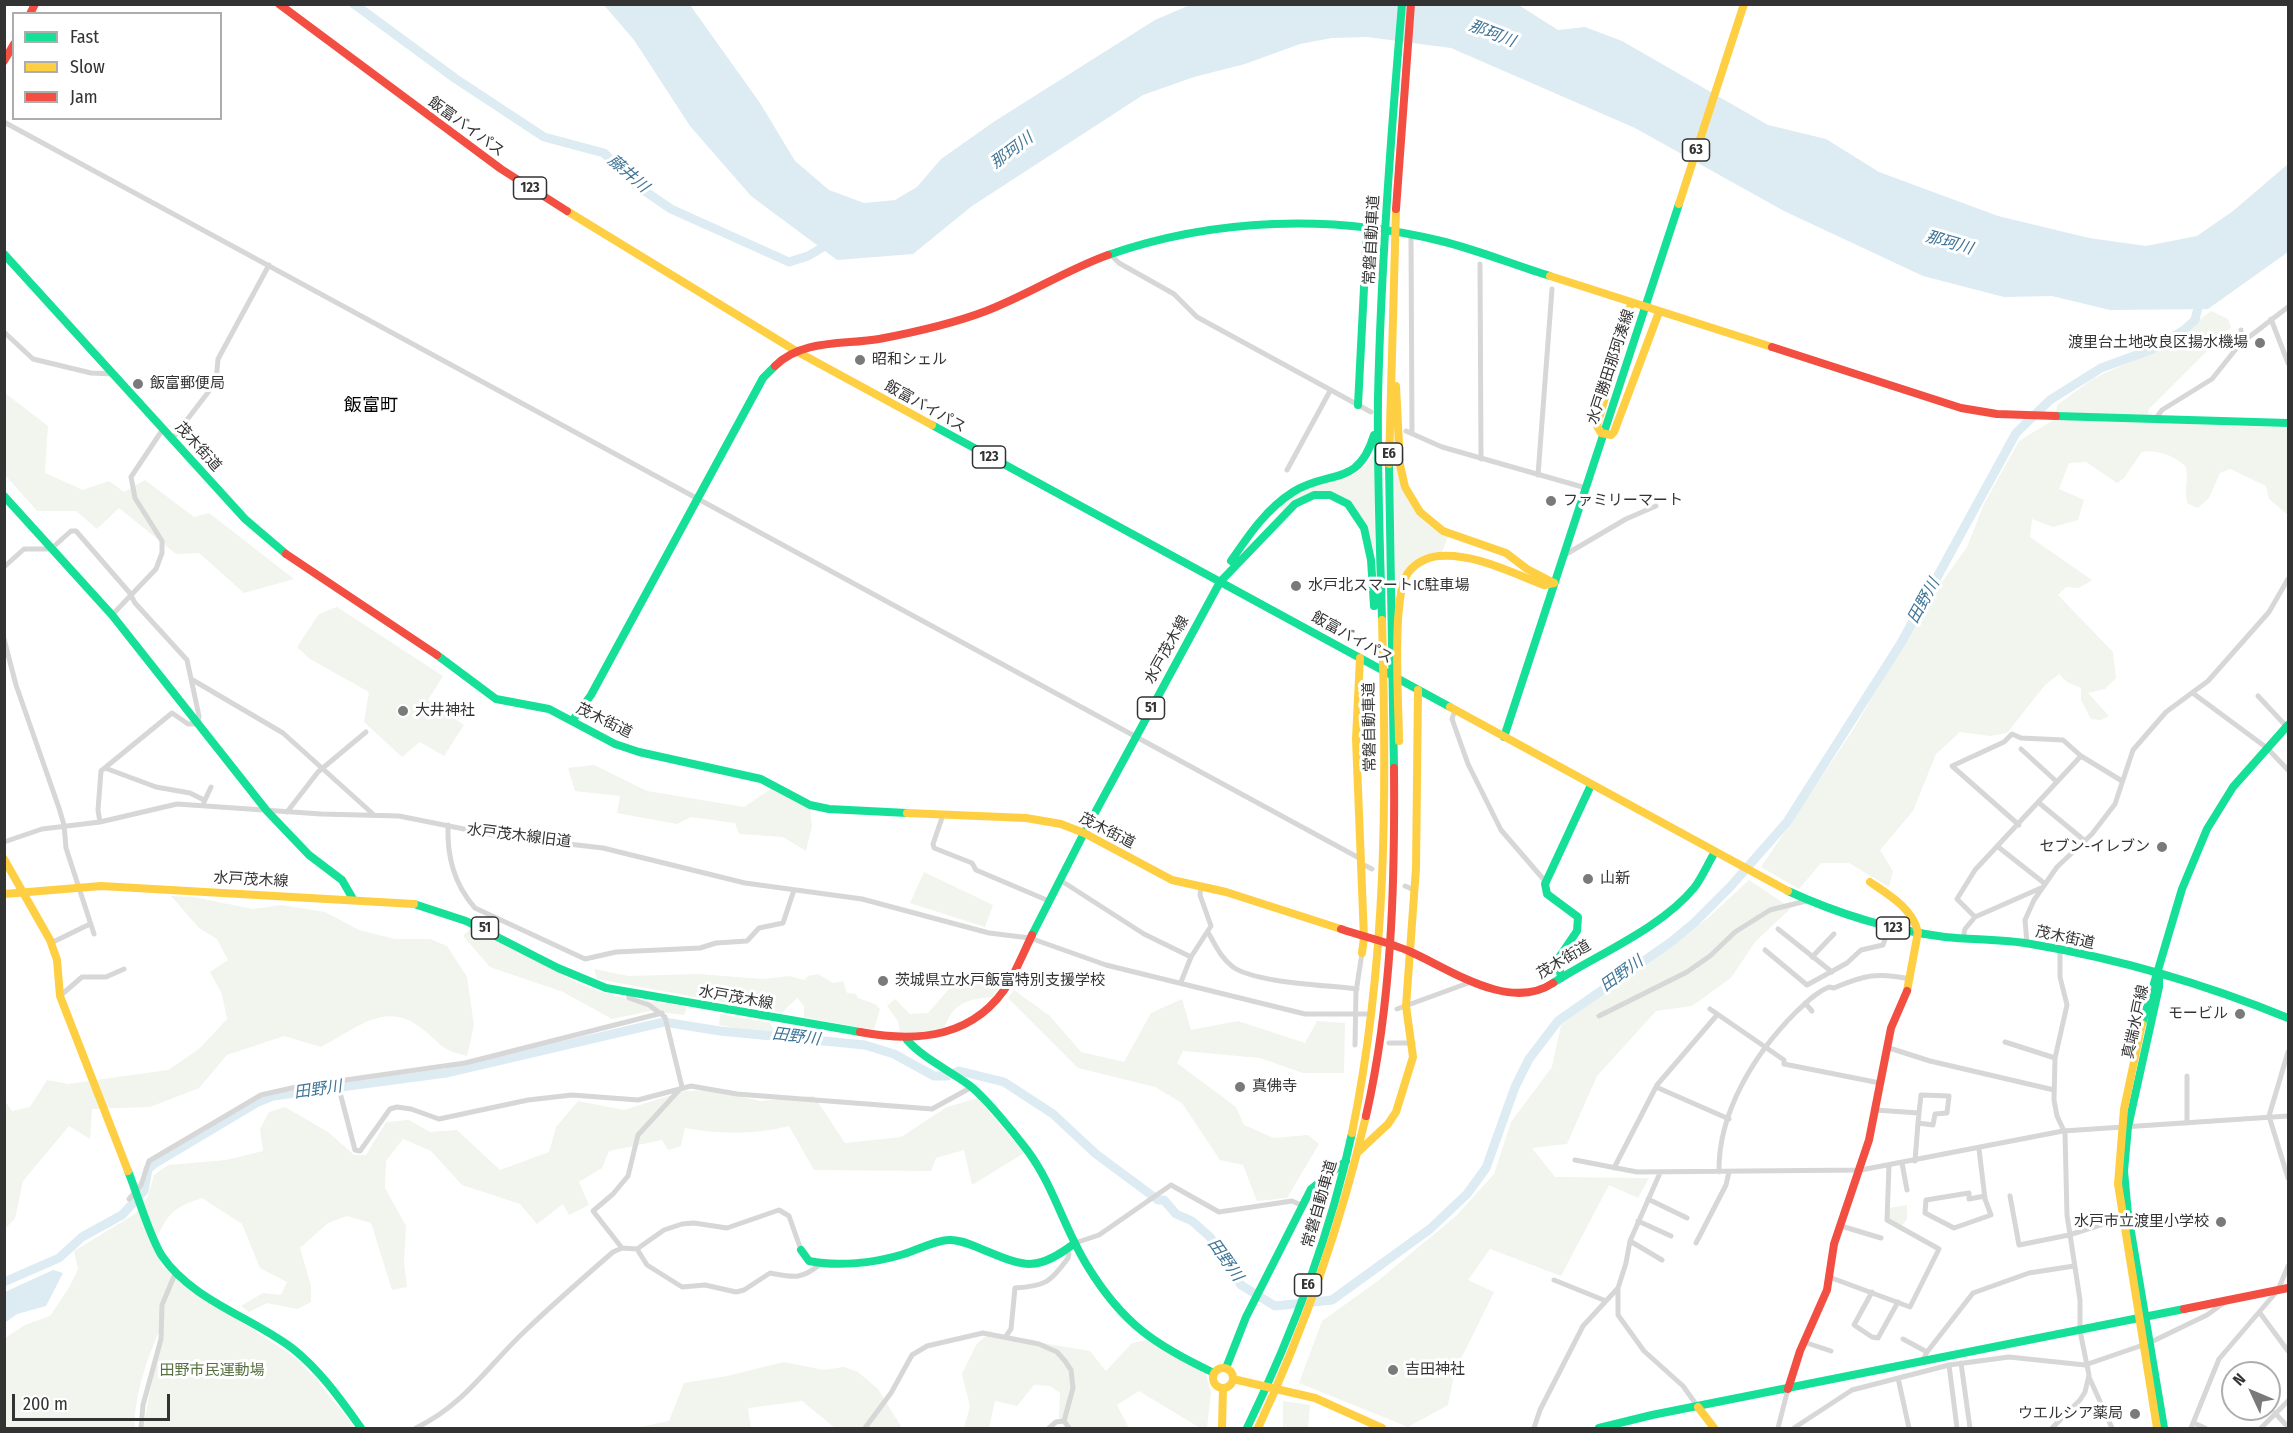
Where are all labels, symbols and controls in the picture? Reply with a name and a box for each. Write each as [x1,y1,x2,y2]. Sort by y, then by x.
legend [12,12,222,120]
water label: 那珂川 [1466,16,1518,52]
text: Fast [70,26,99,48]
text: Slow [70,56,105,78]
text: Jam [70,86,98,108]
street label: 飯富バイパス [424,93,508,161]
water label: 那珂川 [987,129,1037,173]
road number: 63 [1682,139,1710,161]
water label: 藤井川 [604,151,652,197]
road number: 123 [514,177,546,199]
street label: 常磐自動車道 [1361,195,1383,285]
water label: 那珂川 [1923,227,1975,259]
street label: 水戸勝田那珂湊線 [1584,307,1638,427]
place label: 渡里台土地改良区揚水機場 [2068,334,2248,352]
marker: 渡里台土地改良区揚水機場 [2253,336,2267,350]
place label: 昭和シェル [872,351,947,369]
marker: 昭和シェル [853,353,867,367]
place label: 飯富郵便局 [150,375,225,393]
marker: 飯富郵便局 [131,377,145,391]
street label: 飯富バイパス [881,377,969,437]
district label: 飯富町 [344,395,398,417]
street label: 茂木街道 [171,419,225,475]
road number: E6 [1376,443,1402,465]
road number: 123 [972,446,1006,468]
place label: ファミリーマート [1563,492,1683,510]
marker: ファミリーマート [1544,494,1558,508]
water label: 田野川 [1904,575,1944,627]
place label: 水戸北スマートIC駐車場 [1308,577,1470,595]
marker: 水戸北スマートIC駐車場 [1289,579,1303,593]
street label: 飯富バイパス [1308,608,1396,668]
street label: 水戸茂木線 [1141,613,1193,687]
street label: 常磐自動車道 [1360,682,1380,772]
road number: 51 [1138,697,1164,719]
street label: 茂木街道 [573,700,635,742]
place label: 大井神社 [415,702,475,720]
marker: 大井神社 [396,704,410,718]
street label: 茂木街道 [1076,809,1138,853]
street label: 水戸茂木線旧道 [466,821,572,851]
place label: セブン-イレブン [2039,838,2150,856]
marker: セブン-イレブン [2155,840,2169,854]
street label: 水戸茂木線 [213,869,289,891]
place label: 山新 [1600,870,1630,888]
marker: 山新 [1581,872,1595,886]
road number: 51 [472,917,498,939]
road number: 123 [1876,917,1910,939]
street label: 茂木街道 [2034,923,2096,953]
street label: 茂木街道 [1534,937,1594,983]
water label: 田野川 [1597,952,1647,996]
place label: 茨城県立水戸飯富特別支援学校 [895,972,1105,990]
marker: 茨城県立水戸飯富特別支援学校 [876,974,890,988]
street label: 水戸茂木線 [698,983,774,1013]
street label: 真端水戸線 [2119,983,2153,1061]
place label: モービル [2168,1005,2228,1023]
marker: モービル [2233,1007,2247,1021]
water label: 田野川 [771,1025,821,1049]
water label: 田野川 [293,1077,343,1103]
place label: 真佛寺 [1252,1078,1297,1096]
marker: 真佛寺 [1233,1080,1247,1094]
street label: 常磐自動車道 [1299,1158,1341,1250]
place label: 水戸市立渡里小学校 [2074,1213,2209,1231]
marker: 水戸市立渡里小学校 [2214,1215,2228,1229]
water label: 田野川 [1203,1235,1247,1285]
road number: E6 [1294,1274,1322,1296]
place label: 吉田神社 [1405,1361,1465,1379]
north arrow [2221,1361,2281,1421]
park label: 田野市民運動場 [160,1362,264,1380]
marker: 吉田神社 [1386,1363,1400,1377]
text: N [2229,1369,2249,1390]
scale bar [15,1382,172,1420]
text: 200 m [23,1393,68,1415]
place label: ウエルシア薬局 [2018,1405,2123,1423]
marker: ウエルシア薬局 [2128,1407,2142,1421]

